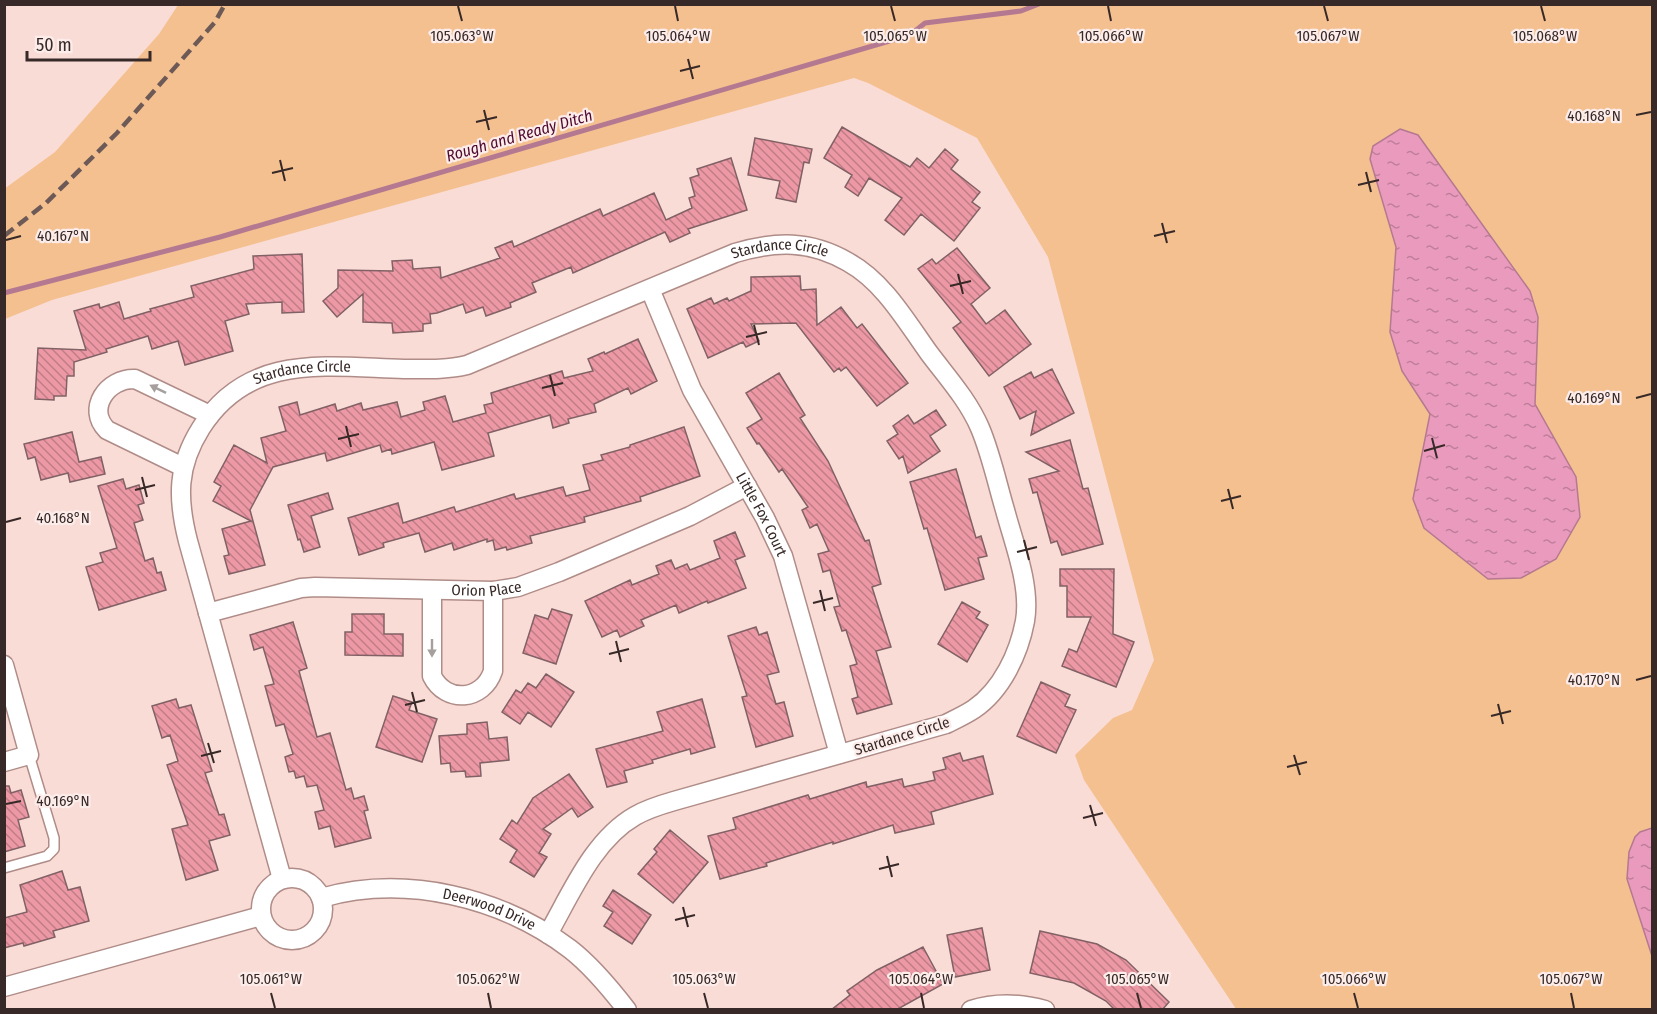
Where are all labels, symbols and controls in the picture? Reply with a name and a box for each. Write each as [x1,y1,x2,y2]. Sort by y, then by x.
scale bar [27,24,150,62]
text: 105.063°W [430,27,494,45]
text: 105.064°W [646,27,710,45]
text: 105.065°W [863,27,927,45]
text: 105.066°W [1079,27,1143,45]
text: 105.067°W [1296,27,1360,45]
text: 105.068°W [1513,27,1577,45]
text: 50 m [36,34,72,56]
water label: Rough and Ready Ditch [444,105,595,165]
text: 40.168°N [1567,107,1621,125]
text: 40.167°N [37,227,89,245]
street label: Stardance Circle [728,236,831,263]
street label: Stardance Circle [250,357,351,388]
one-way arrow [149,384,166,394]
text: 40.169°N [1567,389,1621,407]
street label: Little Fox Court [732,469,791,559]
text: 40.168°N [36,509,90,527]
street label: Orion Place [451,578,523,600]
one-way arrow [427,639,437,658]
text: 40.170°N [1568,671,1620,689]
street label: Stardance Circle [852,713,952,759]
text: 40.169°N [36,792,90,810]
street label: Deerwood Drive [441,885,539,934]
text: 105.061°W [240,970,302,988]
text: 105.062°W [456,970,520,988]
text: 105.063°W [672,970,736,988]
text: 105.064°W [889,970,953,988]
text: 105.065°W [1105,970,1169,988]
text: 105.066°W [1322,970,1386,988]
text: 105.067°W [1539,970,1603,988]

